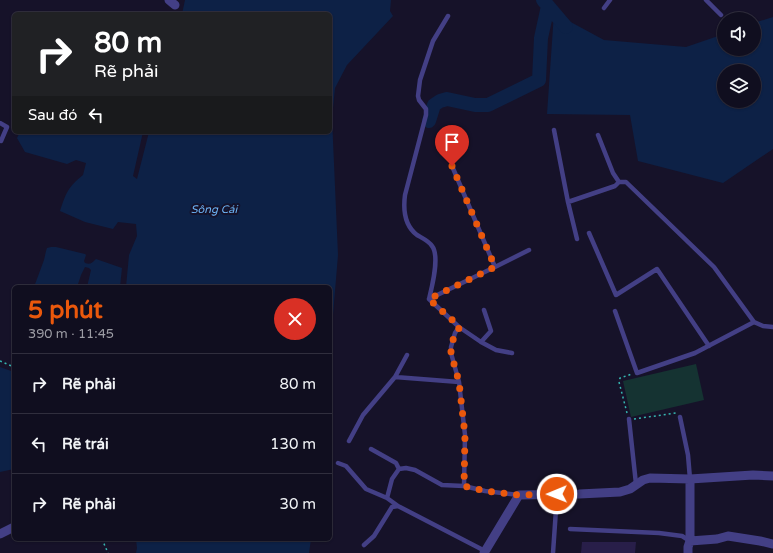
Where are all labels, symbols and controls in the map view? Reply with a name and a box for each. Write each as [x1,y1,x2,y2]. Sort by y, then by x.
map controls [717,12,761,108]
button: sound [717,12,761,56]
text: 80 m [94,26,162,60]
icon: right [28,28,80,80]
text: Rẽ phải [94,60,159,82]
button: layers [717,64,761,108]
icon: left [85,104,107,126]
text: Sau đó [28,106,77,124]
pin [435,125,469,166]
icon: arrive [441,131,463,153]
water label: Sông Cái [191,203,239,216]
text: 5 phút [28,296,103,325]
button: close [274,298,316,340]
text: 390 m · 11:45 [28,326,114,342]
icon: right [28,373,50,395]
text: Rẽ phải [62,375,116,393]
text: 80 m [279,375,316,393]
icon: left [28,433,50,455]
text: Rẽ trái [62,435,109,453]
text: 130 m [270,435,316,453]
position arrow [536,473,578,515]
icon: right [28,493,50,515]
text: Rẽ phải [62,495,116,513]
text: 30 m [279,495,316,513]

